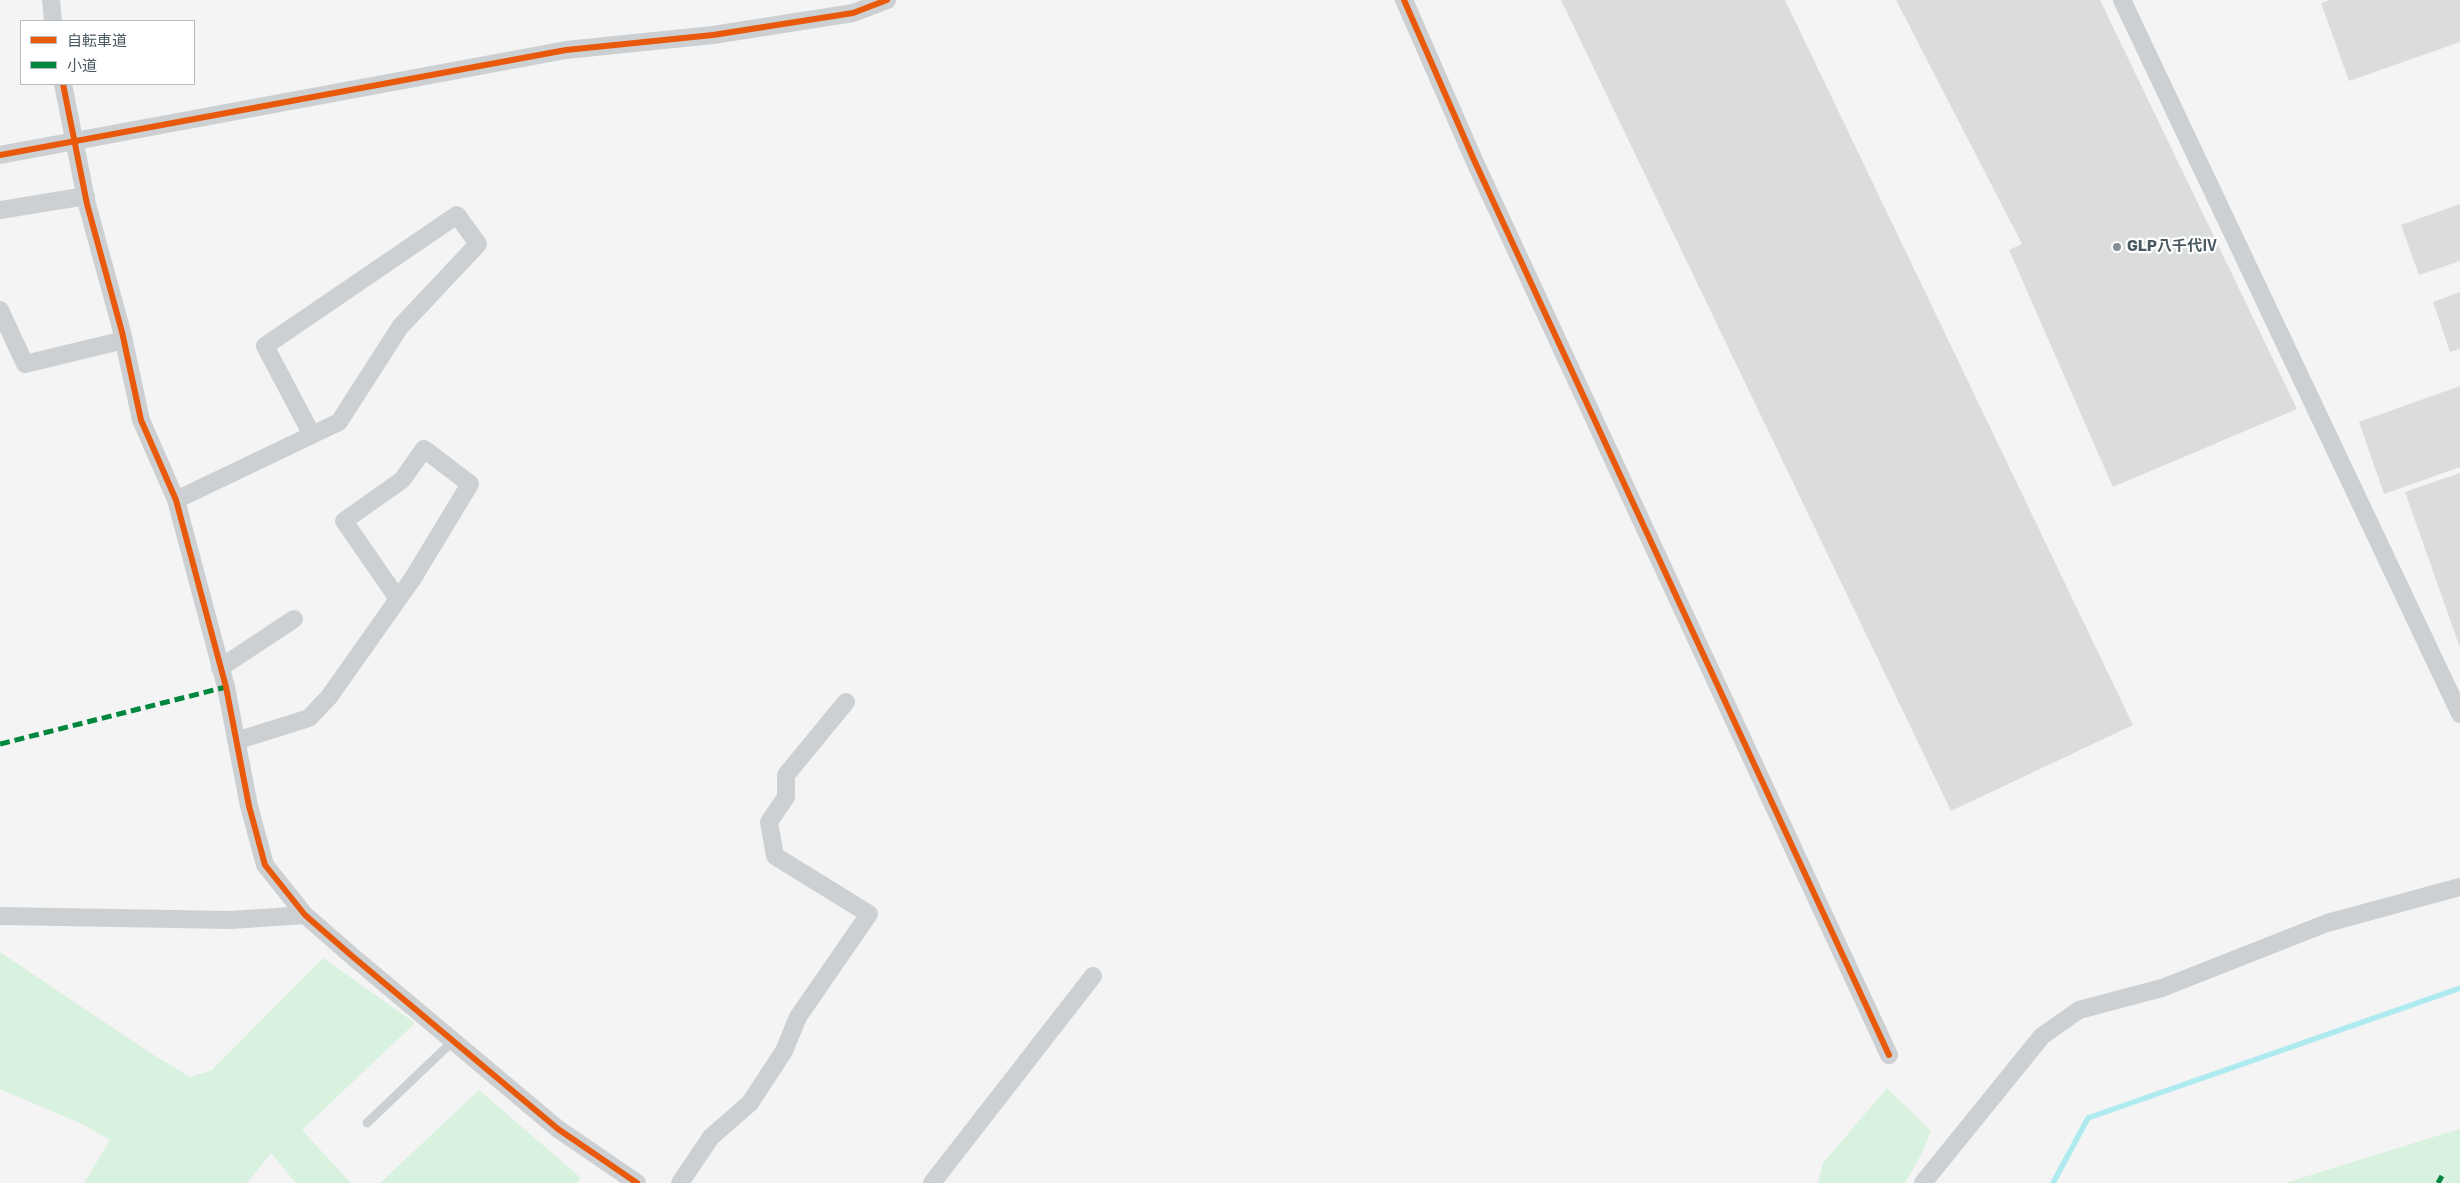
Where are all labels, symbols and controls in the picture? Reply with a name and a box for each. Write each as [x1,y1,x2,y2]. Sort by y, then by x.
legend [20,20,195,85]
text: 自転車道 [67,32,127,50]
text: 小道 [67,57,97,75]
place label: GLP八千代Ⅳ [2127,238,2217,256]
marker: GLP八千代Ⅳ [2111,241,2123,253]

